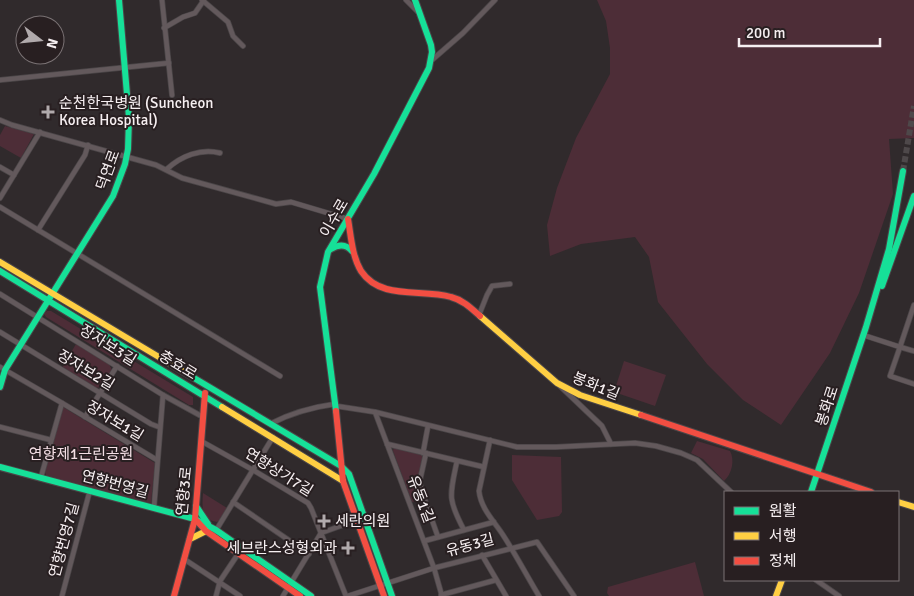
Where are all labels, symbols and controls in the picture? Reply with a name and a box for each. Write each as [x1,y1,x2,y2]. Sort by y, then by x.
north arrow [15,15,65,65]
scale bar [739,15,880,47]
text: 200 m [746,24,786,42]
text: N [43,36,62,50]
place label: 순천한국병원 (Suncheon Korea Hospital) [59,94,214,129]
marker: 순천한국병원 (Suncheon Korea Hospital) [41,105,55,119]
street label: 덕연로 [92,147,124,193]
street label: 이수로 [316,196,352,240]
street label: 장자보3길 [76,321,140,369]
street label: 장자보2길 [54,346,118,394]
street label: 충효로 [156,347,200,383]
street label: 봉화1길 [570,368,622,404]
street label: 봉화로 [812,384,842,428]
street label: 장자보1길 [83,397,147,445]
street label: 연향상가7길 [242,444,316,500]
park label: 연향제1근린공원 [29,445,133,463]
street label: 연향3로 [172,465,196,517]
street label: 연향번영길 [79,466,151,502]
street label: 유동1길 [404,473,438,525]
legend [724,491,899,581]
street label: 연향번영7길 [45,500,83,580]
text: 원활 [769,502,797,520]
place label: 세란의원 [335,512,390,530]
marker: 세란의원 [317,514,331,528]
text: 서행 [769,527,797,545]
street label: 유동3길 [444,530,496,560]
place label: 세브란스성형외과 [227,539,337,557]
marker: 세브란스성형외과 [341,541,355,555]
text: 정체 [769,552,797,570]

